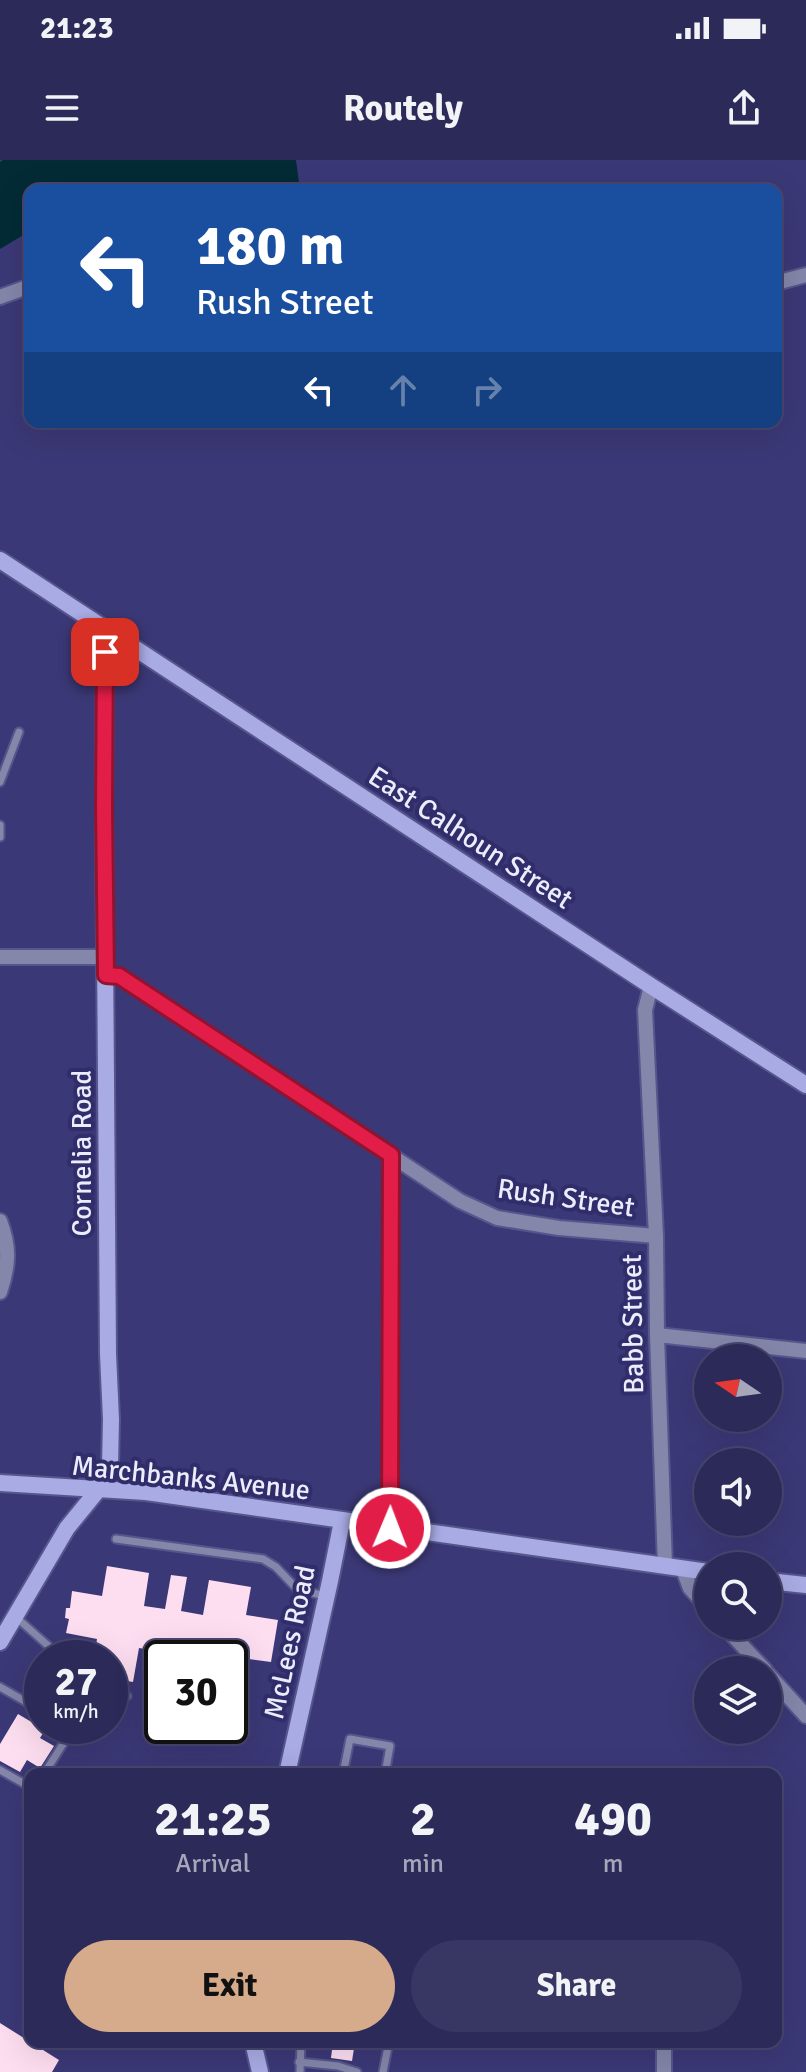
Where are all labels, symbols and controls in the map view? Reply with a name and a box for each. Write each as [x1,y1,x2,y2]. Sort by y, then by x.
text: 21:23 [40,10,114,47]
icon: menu [40,86,84,130]
text: Routely [343,86,463,131]
icon: share [722,86,766,130]
text: 180 m [196,211,344,280]
icon: left [64,216,168,320]
text: Rush Street [196,280,374,325]
icon: left [297,368,341,412]
icon: ahead [381,368,425,412]
icon: right [465,368,509,412]
pin [71,618,139,686]
icon: arrive [83,630,127,674]
street label: East Calhoun Street [362,759,579,917]
street label: Cornelia Road [65,1070,99,1236]
street label: Rush Street [495,1172,637,1224]
street label: Babb Street [615,1254,651,1394]
north arrow [694,1344,782,1432]
map controls [694,1344,782,1744]
button: sound [694,1448,782,1536]
street label: Marchbanks Avenue [70,1449,312,1507]
position arrow [348,1486,432,1570]
button: search [694,1552,782,1640]
street label: McLees Road [257,1562,323,1722]
speed limit sign: 30 [144,1640,248,1744]
button: layers [694,1656,782,1744]
text: 27 [54,1657,98,1707]
text: km/h [53,1699,99,1724]
text: 21:25 [154,1790,272,1849]
text: 2 [410,1790,436,1849]
text: 490 [574,1790,652,1849]
text: Arrival [176,1848,250,1880]
text: min [402,1848,444,1880]
text: m [603,1848,623,1880]
button: Exit [64,1940,395,2032]
button: Share [411,1940,742,2032]

